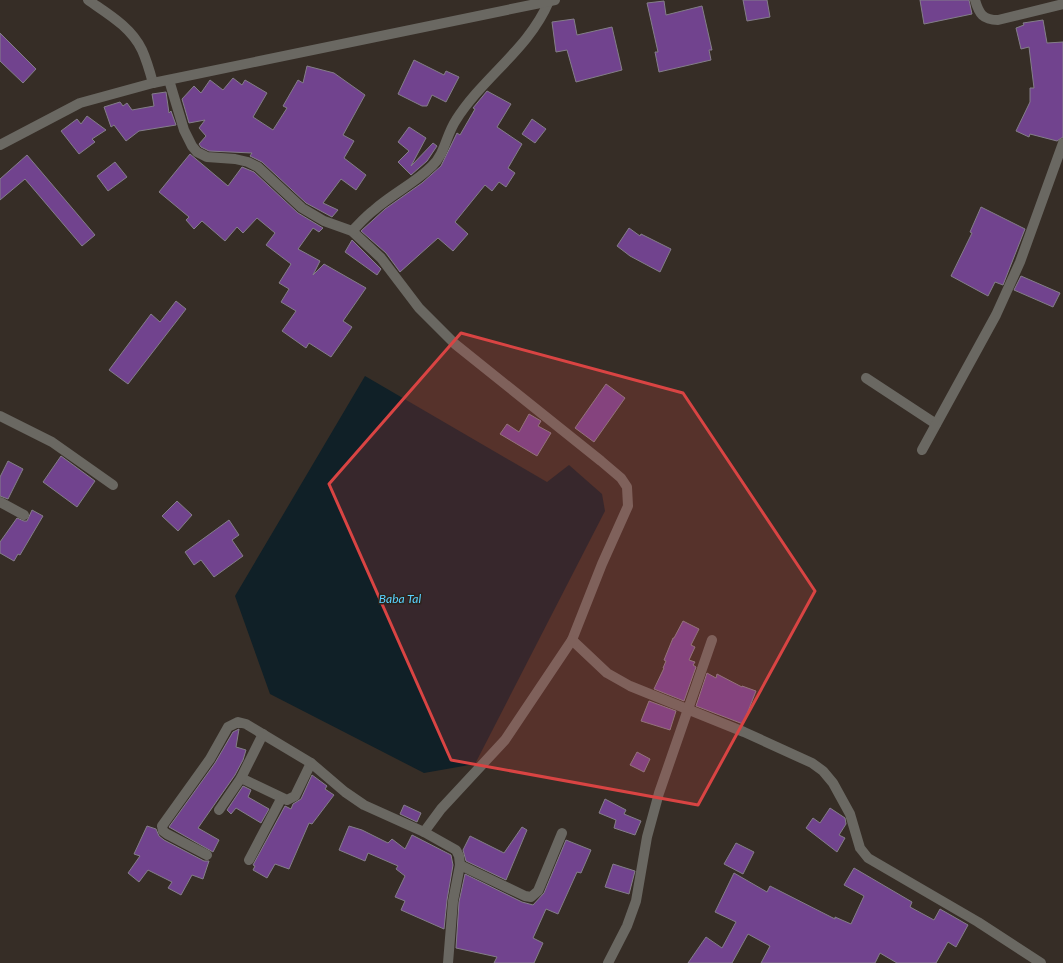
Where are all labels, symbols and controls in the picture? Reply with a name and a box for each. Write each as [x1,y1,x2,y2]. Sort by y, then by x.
water label: Baba Tal [379,591,421,606]

